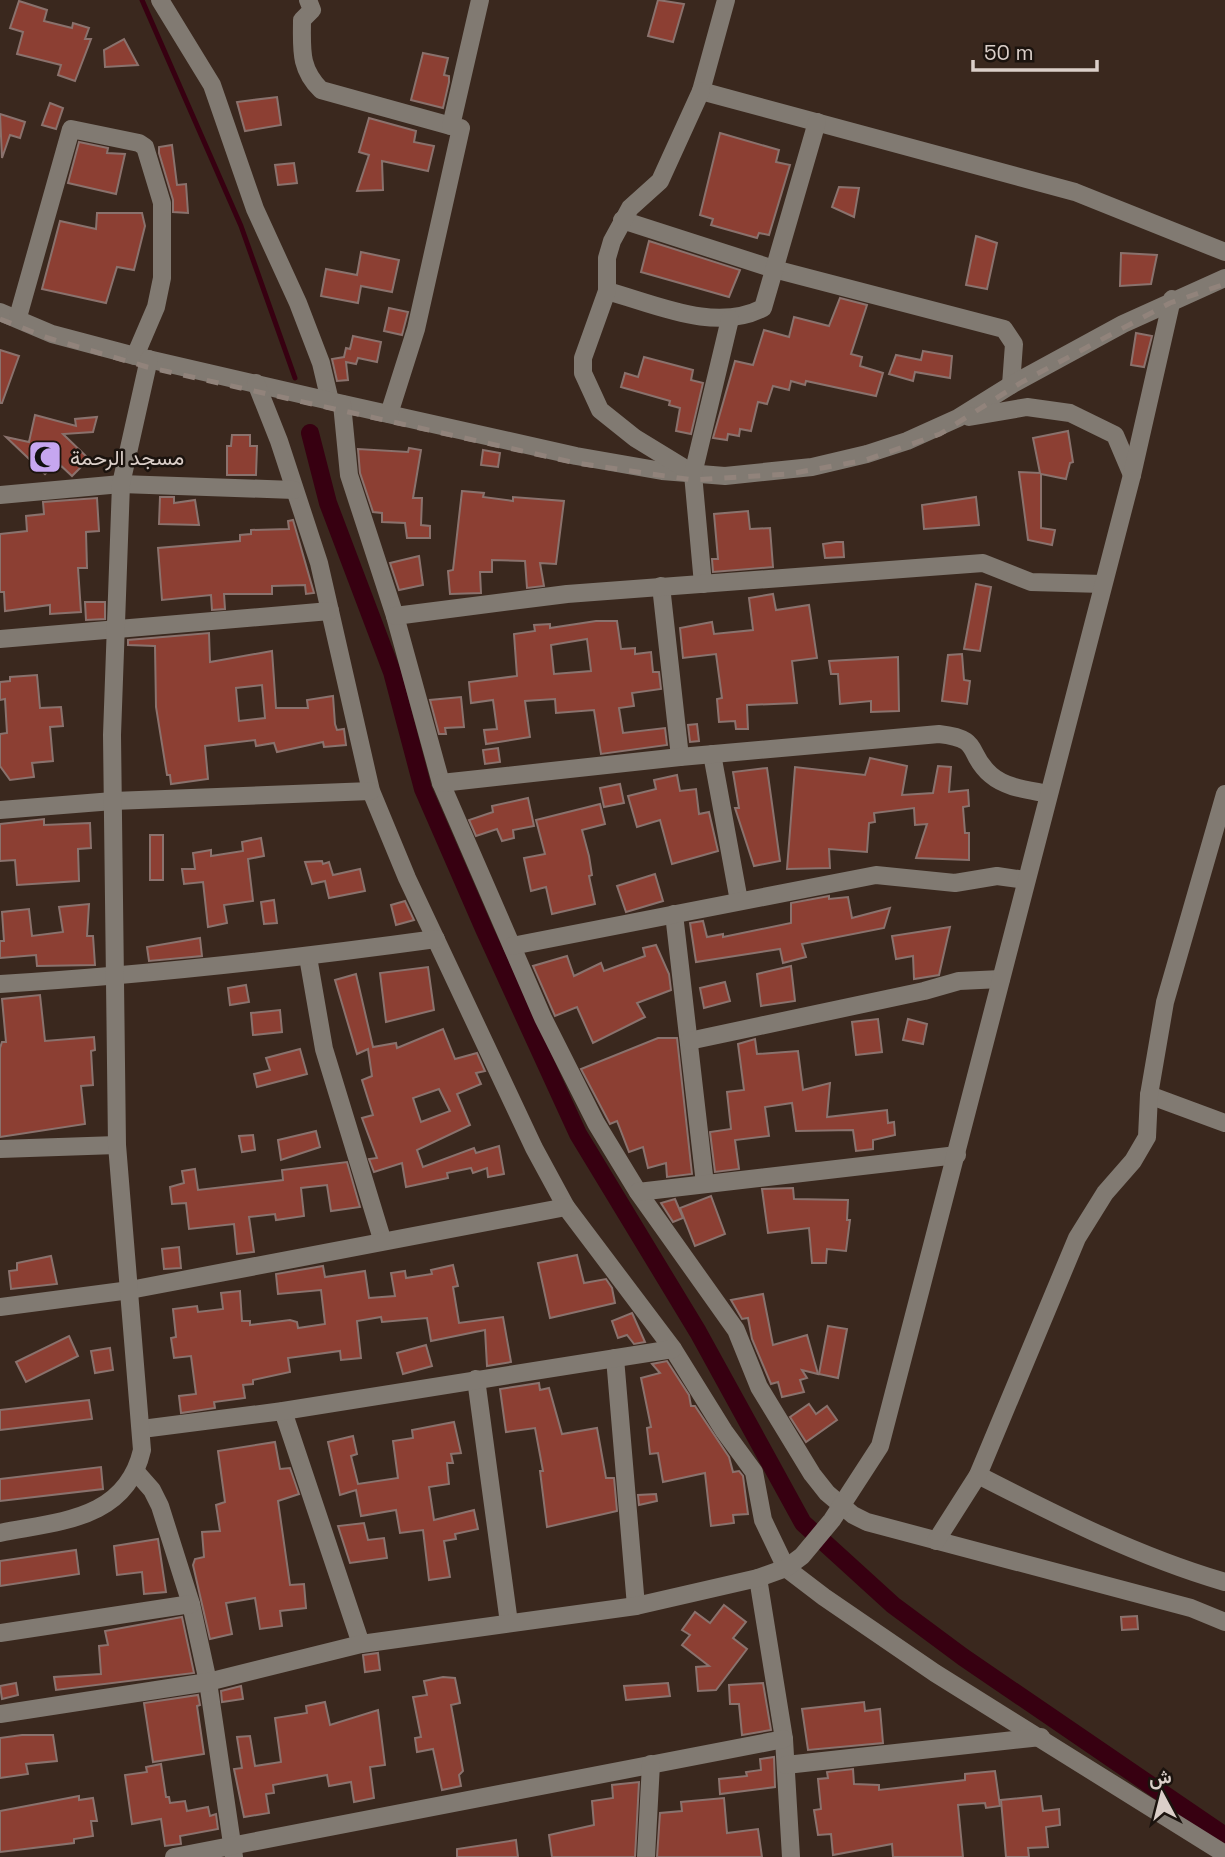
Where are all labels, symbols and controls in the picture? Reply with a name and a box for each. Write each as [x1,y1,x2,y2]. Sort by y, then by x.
scale bar [973,28,1097,72]
text: 50 m [984,39,1034,66]
mosque icon: مسجد الرحمة [26,438,64,476]
place label: مسجد الرحمة [70,444,184,471]
north arrow [1127,1759,1197,1829]
text: ش [1147,1764,1173,1791]

